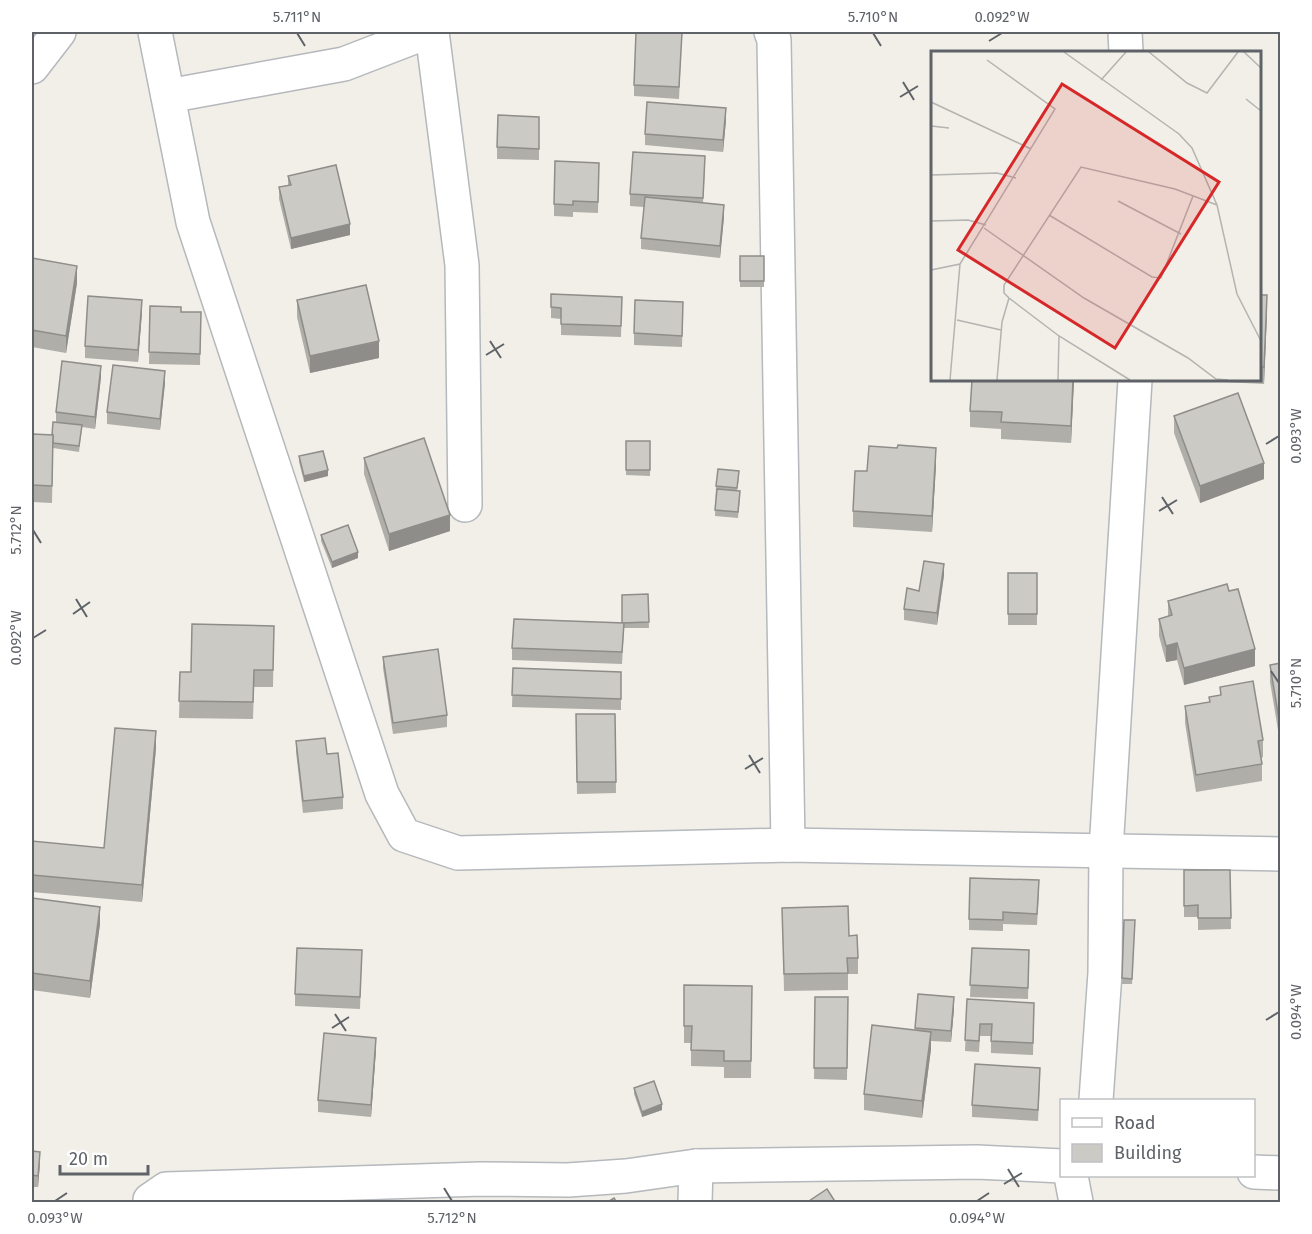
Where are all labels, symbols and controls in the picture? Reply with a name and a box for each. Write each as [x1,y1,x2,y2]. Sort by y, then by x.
text: 5.711°N [273,8,321,26]
text: 5.710°N [848,8,898,26]
text: 0.092°W [974,8,1030,26]
inset map [931,51,1261,381]
text: 0.093°W [1287,408,1305,464]
text: 5.712°N [7,505,25,555]
text: 0.092°W [7,610,25,666]
text: 5.710°N [1287,658,1305,708]
text: 0.094°W [1287,983,1305,1040]
legend [1060,1099,1255,1177]
text: Road [1114,1112,1156,1134]
scale bar [60,1138,148,1176]
text: Building [1114,1142,1182,1164]
text: 20 m [69,1148,108,1170]
text: 0.093°W [27,1209,83,1227]
text: 5.712°N [427,1209,477,1227]
text: 0.094°W [949,1209,1006,1227]

